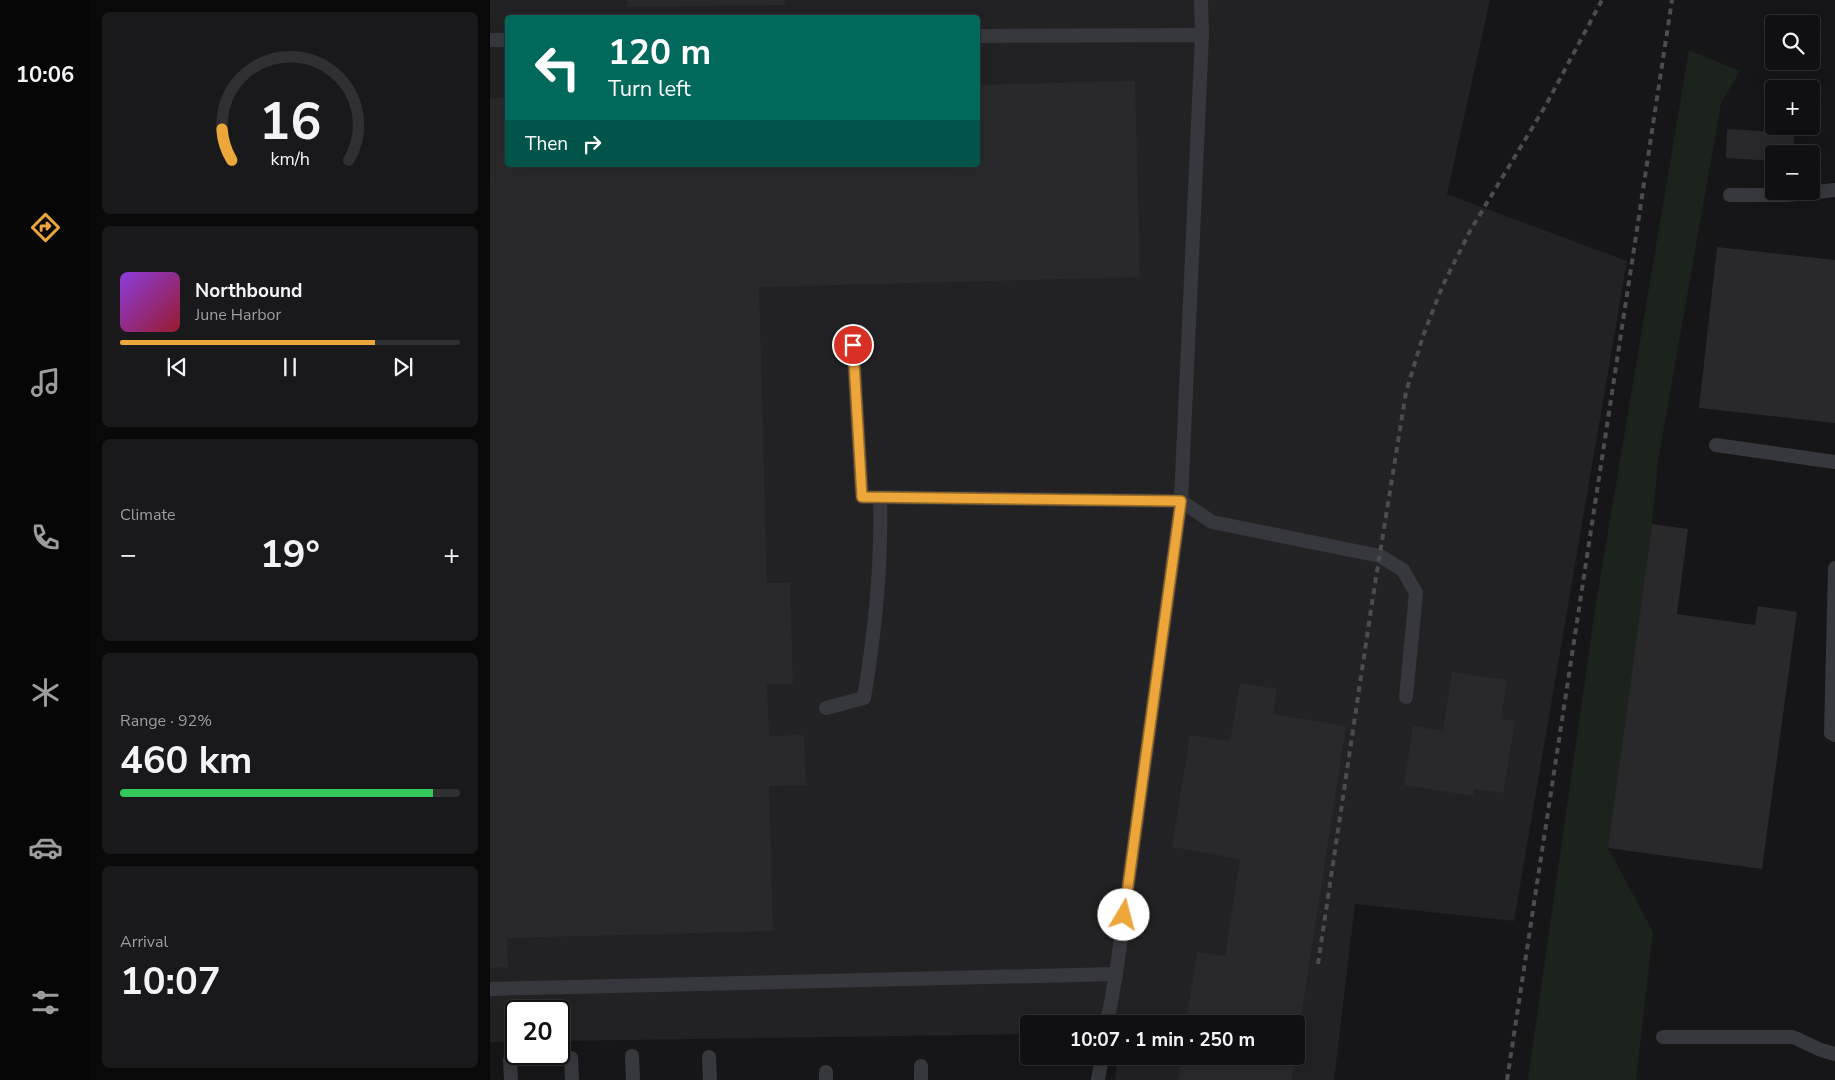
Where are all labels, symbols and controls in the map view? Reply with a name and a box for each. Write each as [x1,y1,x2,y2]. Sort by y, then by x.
map controls [1765,15,1820,200]
button: search [1765,15,1820,70]
text: 120 m [608,29,711,76]
icon: left [525,35,590,100]
text: 10:06 [16,60,74,90]
text: Turn left [608,74,691,104]
button: + [1765,80,1820,135]
text: 16 [259,86,321,157]
icon: right [578,130,606,158]
text: Then [525,131,568,157]
button: − [1765,145,1820,200]
text: km/h [270,147,310,171]
icon: directions [28,210,63,245]
text: Northbound [195,278,302,304]
text: June Harbor [195,304,281,326]
pin [832,324,874,366]
icon: arrive [839,331,867,359]
icon: previous [163,353,191,381]
icon: pause [276,353,304,381]
icon: next [389,353,417,381]
icon: music [28,365,63,400]
text: Climate [120,504,175,526]
icon: phone [28,520,63,555]
text: 19° [260,529,320,580]
text: − [120,536,137,574]
text: + [443,536,460,574]
icon: climate [28,675,63,710]
text: Range · 92% [120,710,212,732]
text: 460 km [120,735,252,786]
icon: car [28,830,63,865]
position arrow [1097,888,1149,940]
text: Arrival [120,931,168,953]
text: 10:07 [120,956,221,1007]
icon: filters [28,985,63,1020]
speed limit sign: 20 [505,1000,570,1065]
text: 10:07 · 1 min · 250 m [1070,1027,1255,1053]

